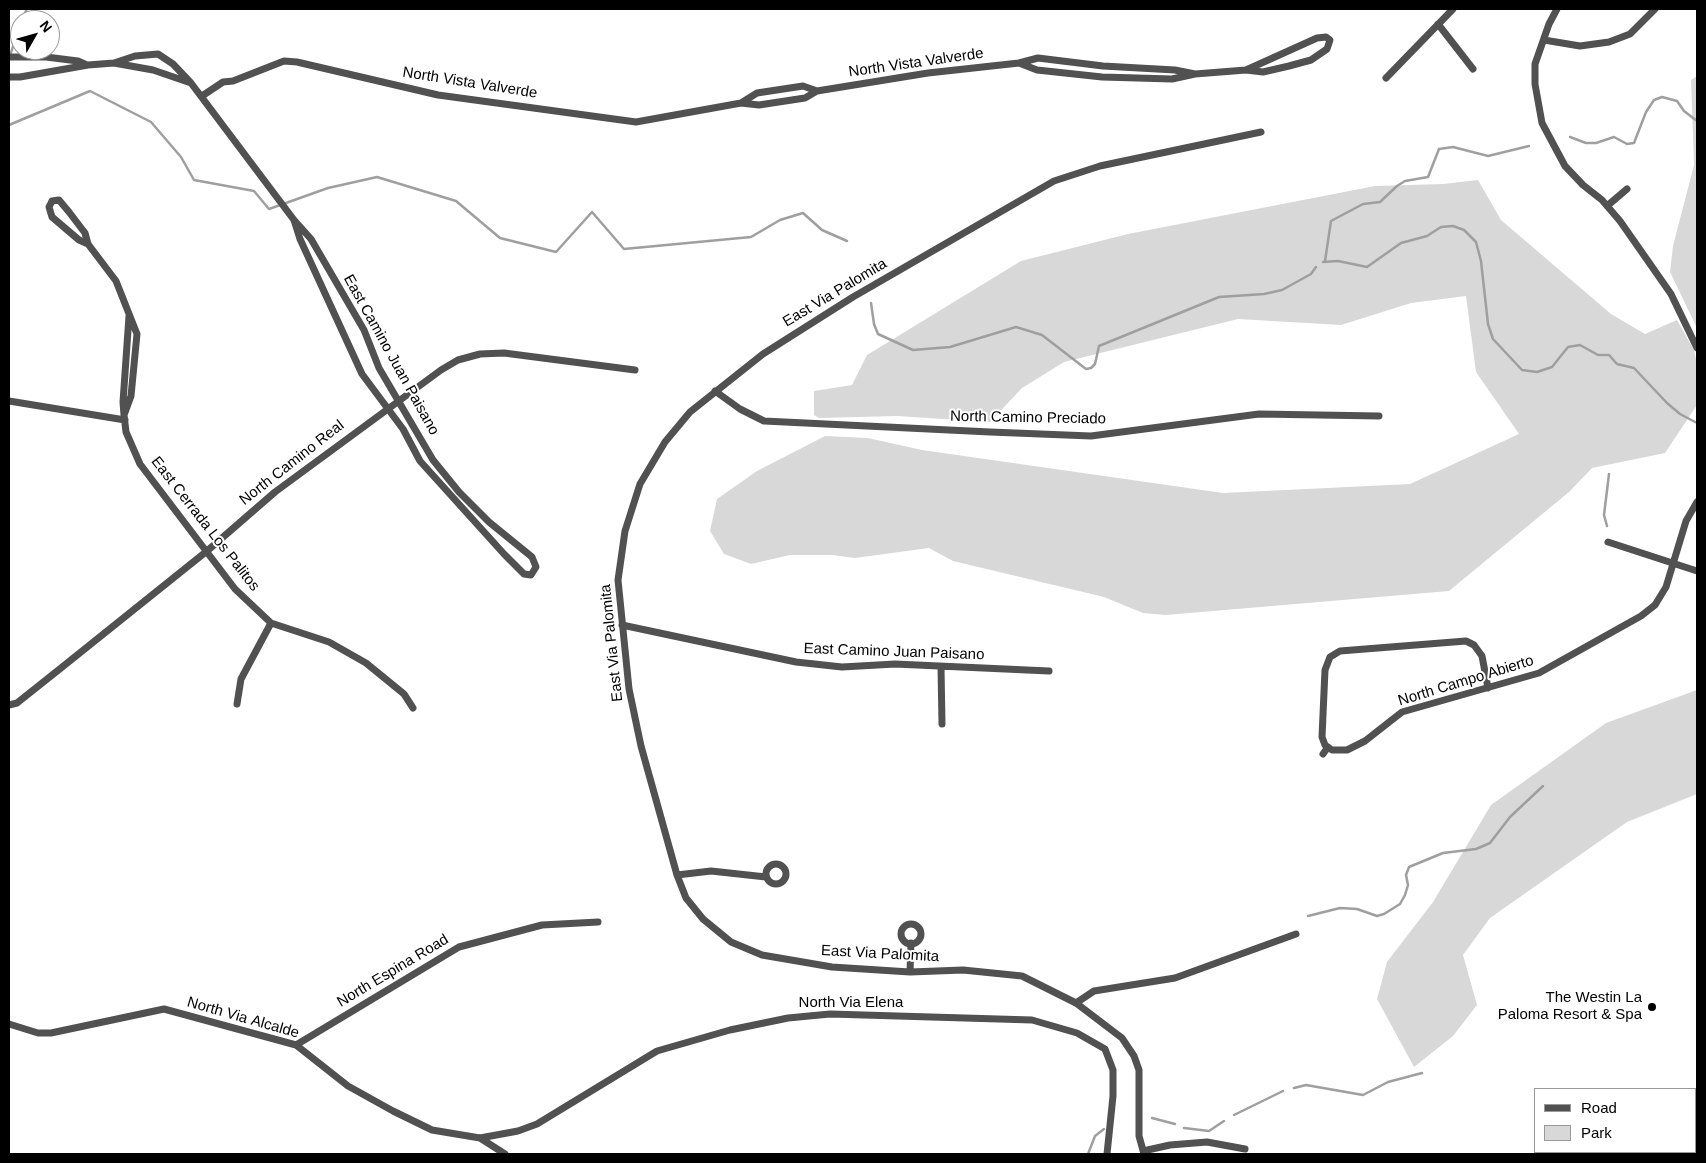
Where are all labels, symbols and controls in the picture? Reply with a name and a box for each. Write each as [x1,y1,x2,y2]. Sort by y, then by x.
north arrow [10,10,60,60]
text: N [37,17,55,35]
street label: North Vista Valverde [847,45,985,81]
street label: North Vista Valverde [401,63,539,103]
street label: East Via Palomita [780,255,890,331]
street label: East Camino Juan Paisano [339,272,443,438]
street label: North Camino Preciado [950,408,1106,428]
street label: North Camino Real [236,417,348,509]
street label: East Cerrada Los Palitos [147,453,263,595]
street label: East Via Palomita [597,583,627,703]
street label: East Camino Juan Paisano [803,640,985,664]
street label: North Campo Abierto [1396,652,1536,710]
street label: North Espina Road [334,931,452,1011]
street label: East Via Palomita [821,942,939,966]
place label: The Westin La Paloma Resort & Spa [1498,989,1642,1024]
street label: North Via Alcalde [185,993,301,1043]
street label: North Via Elena [799,994,903,1012]
marker: The Westin La Paloma Resort & Spa [1646,1001,1658,1013]
legend [1534,1088,1696,1153]
text: Road [1581,1099,1617,1116]
text: Park [1581,1124,1612,1141]

